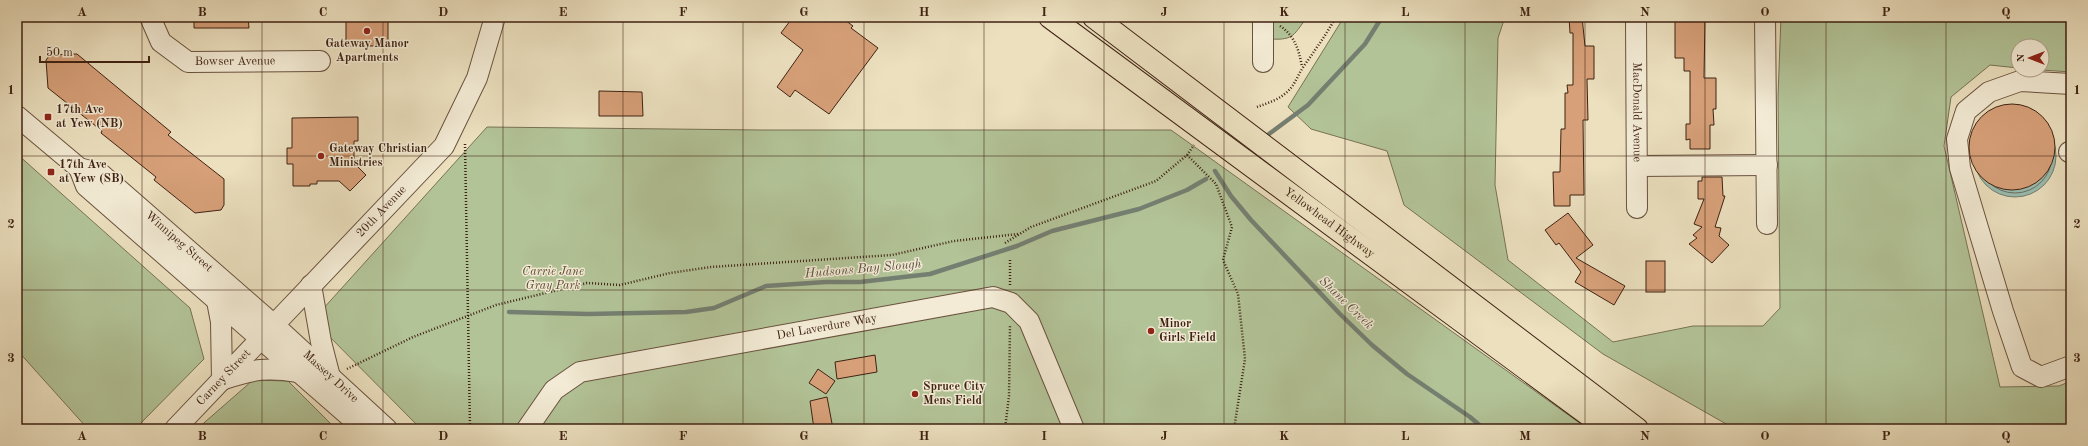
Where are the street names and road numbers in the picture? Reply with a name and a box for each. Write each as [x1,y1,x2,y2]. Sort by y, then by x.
street label: Bowser Avenue [195,55,276,68]
street label: MacDonald Avenue [1630,62,1643,163]
street label: 20th Avenue [355,183,409,240]
street label: Yellowhead Highway [1282,186,1377,261]
street label: Winnipeg Street [143,209,215,274]
street label: Del Laverdure Way [776,312,879,342]
street label: Carney Street [195,347,253,408]
street label: Massey Drive [300,349,361,406]

